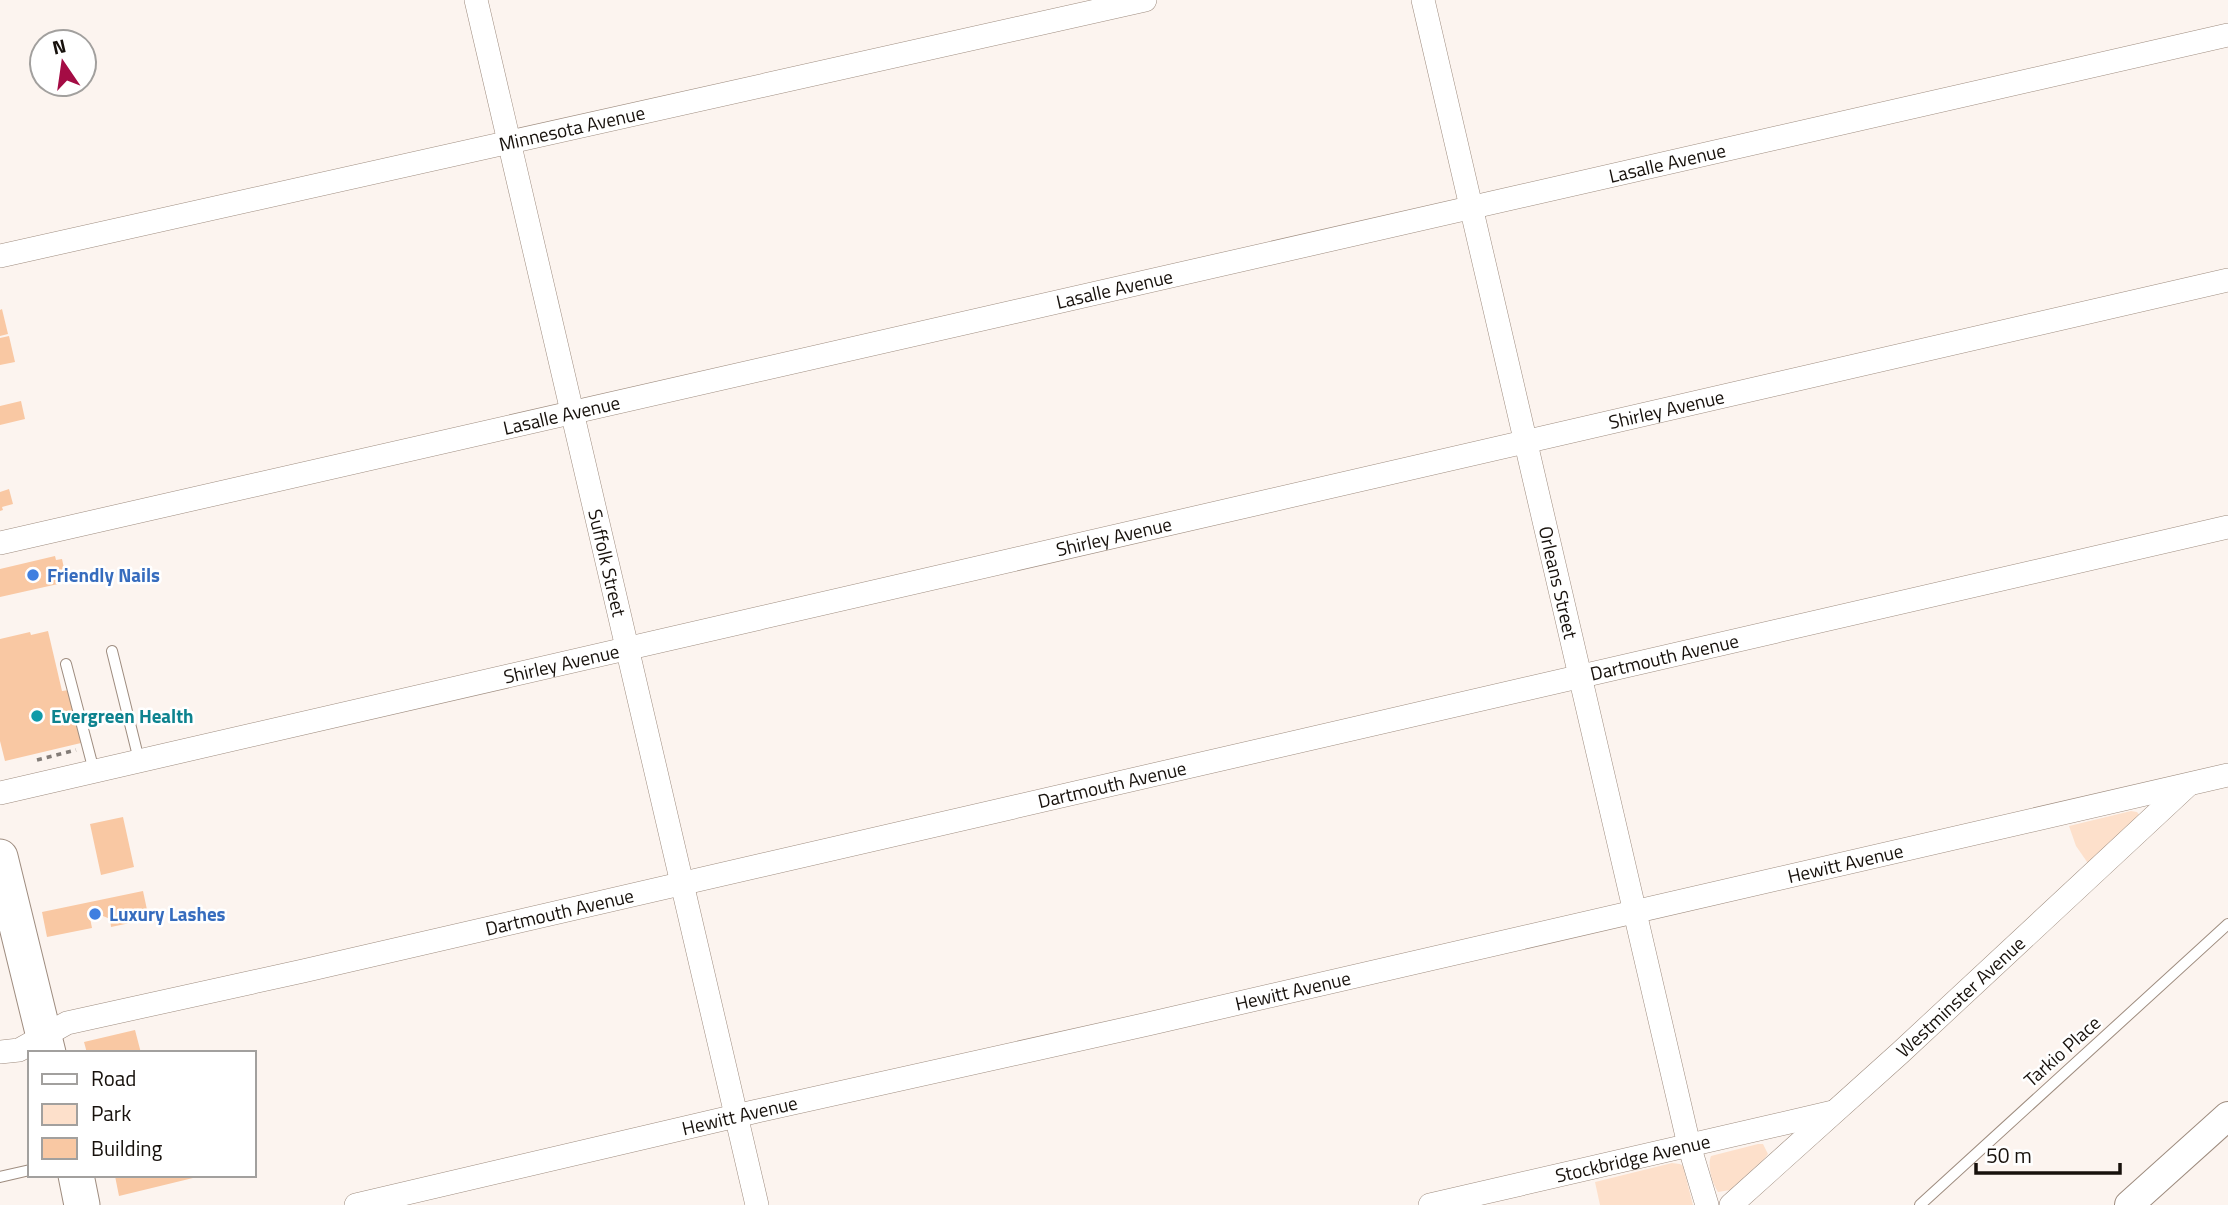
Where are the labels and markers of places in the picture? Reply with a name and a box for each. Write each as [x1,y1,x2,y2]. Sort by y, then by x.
place label: Friendly Nails [47,560,160,589]
marker: Friendly Nails [25,567,41,583]
place label: Evergreen Health [51,701,194,730]
marker: Evergreen Health [29,708,45,724]
place label: Luxury Lashes [109,899,226,928]
marker: Luxury Lashes [87,906,103,922]

